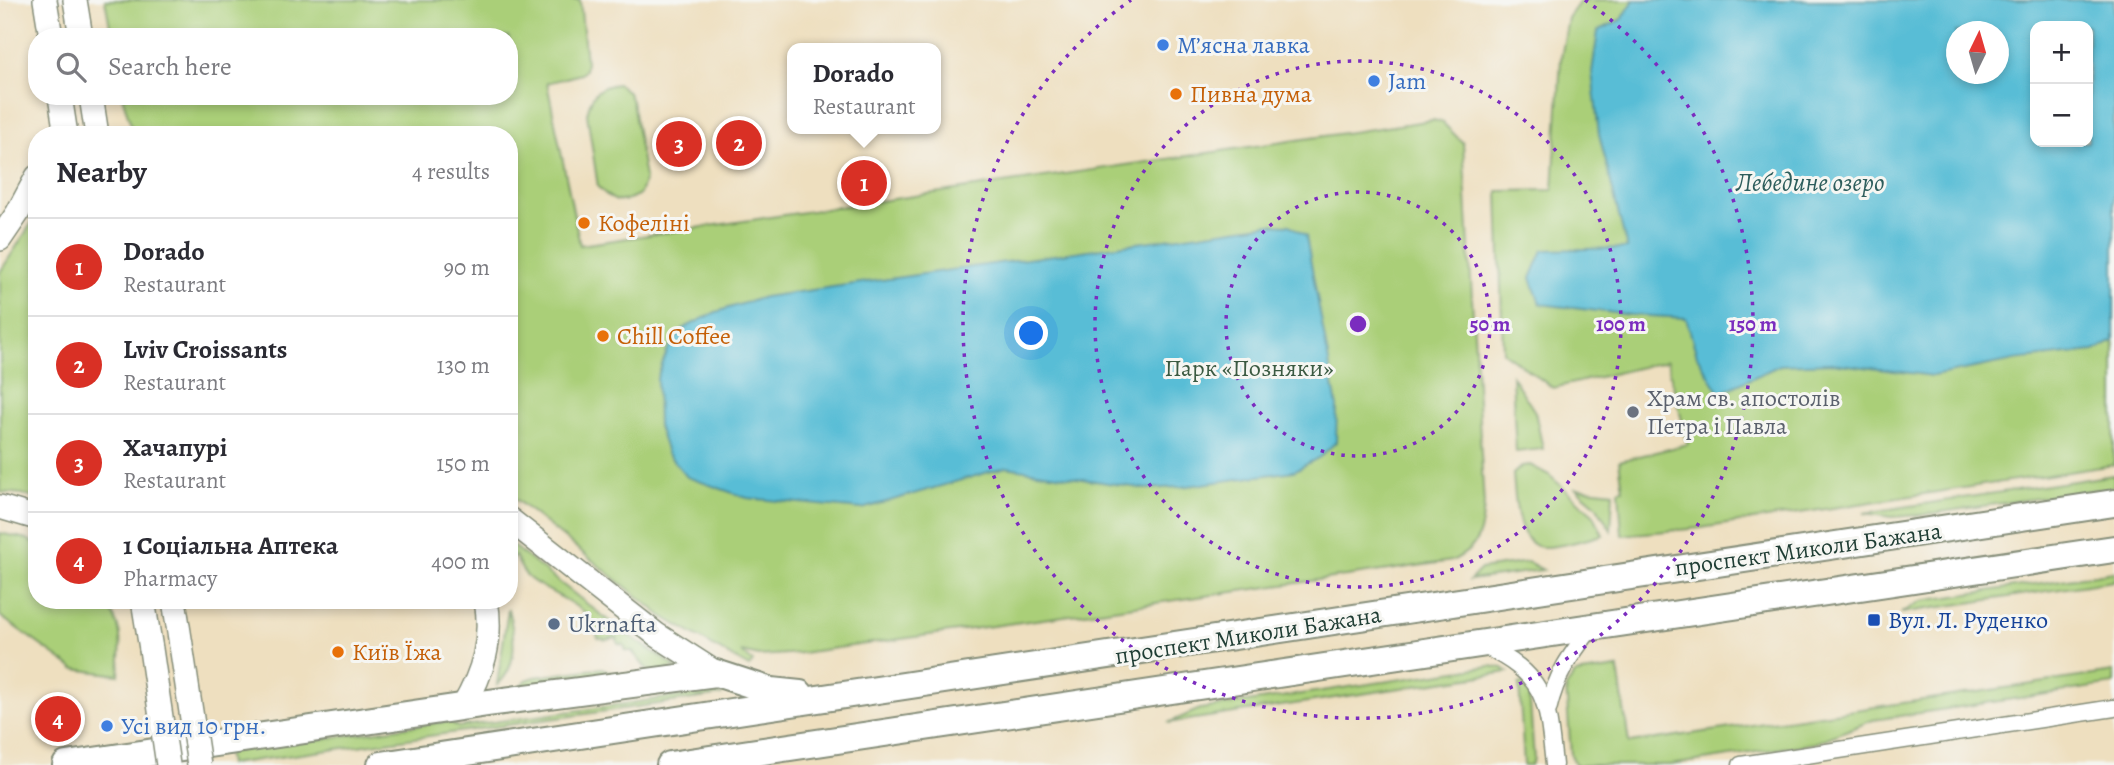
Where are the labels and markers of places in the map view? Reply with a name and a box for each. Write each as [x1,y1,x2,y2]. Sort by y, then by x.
place label: М’ясна лавка [1177,29,1310,61]
marker: М’ясна лавка [1155,37,1171,53]
place label: Jam [1388,65,1426,97]
marker: Jam [1366,73,1382,89]
place label: Пивна дума [1190,78,1312,110]
marker: Пивна дума [1168,86,1184,102]
pin: 2 [716,117,762,169]
pin: 3 [656,118,702,170]
pin: 1 [841,157,887,209]
place label: Кофеліні [598,207,690,239]
marker: Кофеліні [576,215,592,231]
centre of rings [1346,312,1370,336]
place label: Chill Coffee [617,320,731,352]
marker: Chill Coffee [595,328,611,344]
place label: Храм св. апостолів Петра і Павла [1647,382,1840,442]
marker: Храм св. апостолів Петра і Павла [1625,404,1641,420]
place label: Вул. Л. Руденко [1888,604,2048,636]
place label: Ukrnafta [568,608,657,640]
marker: Вул. Л. Руденко [1866,612,1882,628]
marker: Ukrnafta [546,616,562,632]
place label: Київ Їжа [352,636,442,668]
marker: Київ Їжа [330,644,346,660]
pin: 4 [35,693,81,745]
place label: Усі вид 10 грн. [121,710,267,742]
marker: Усі вид 10 грн. [99,718,115,734]

